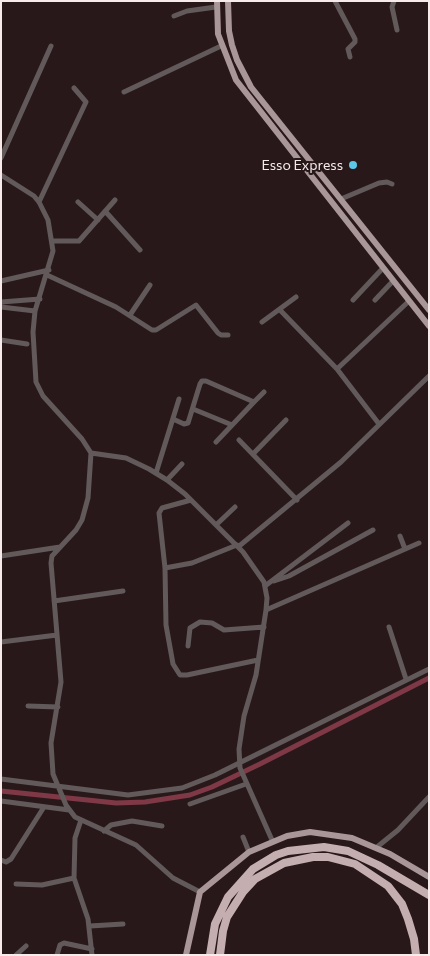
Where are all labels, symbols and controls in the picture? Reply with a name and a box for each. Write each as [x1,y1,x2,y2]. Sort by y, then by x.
place label: Esso Express [261,157,343,173]
marker: Esso Express [347,159,359,171]

